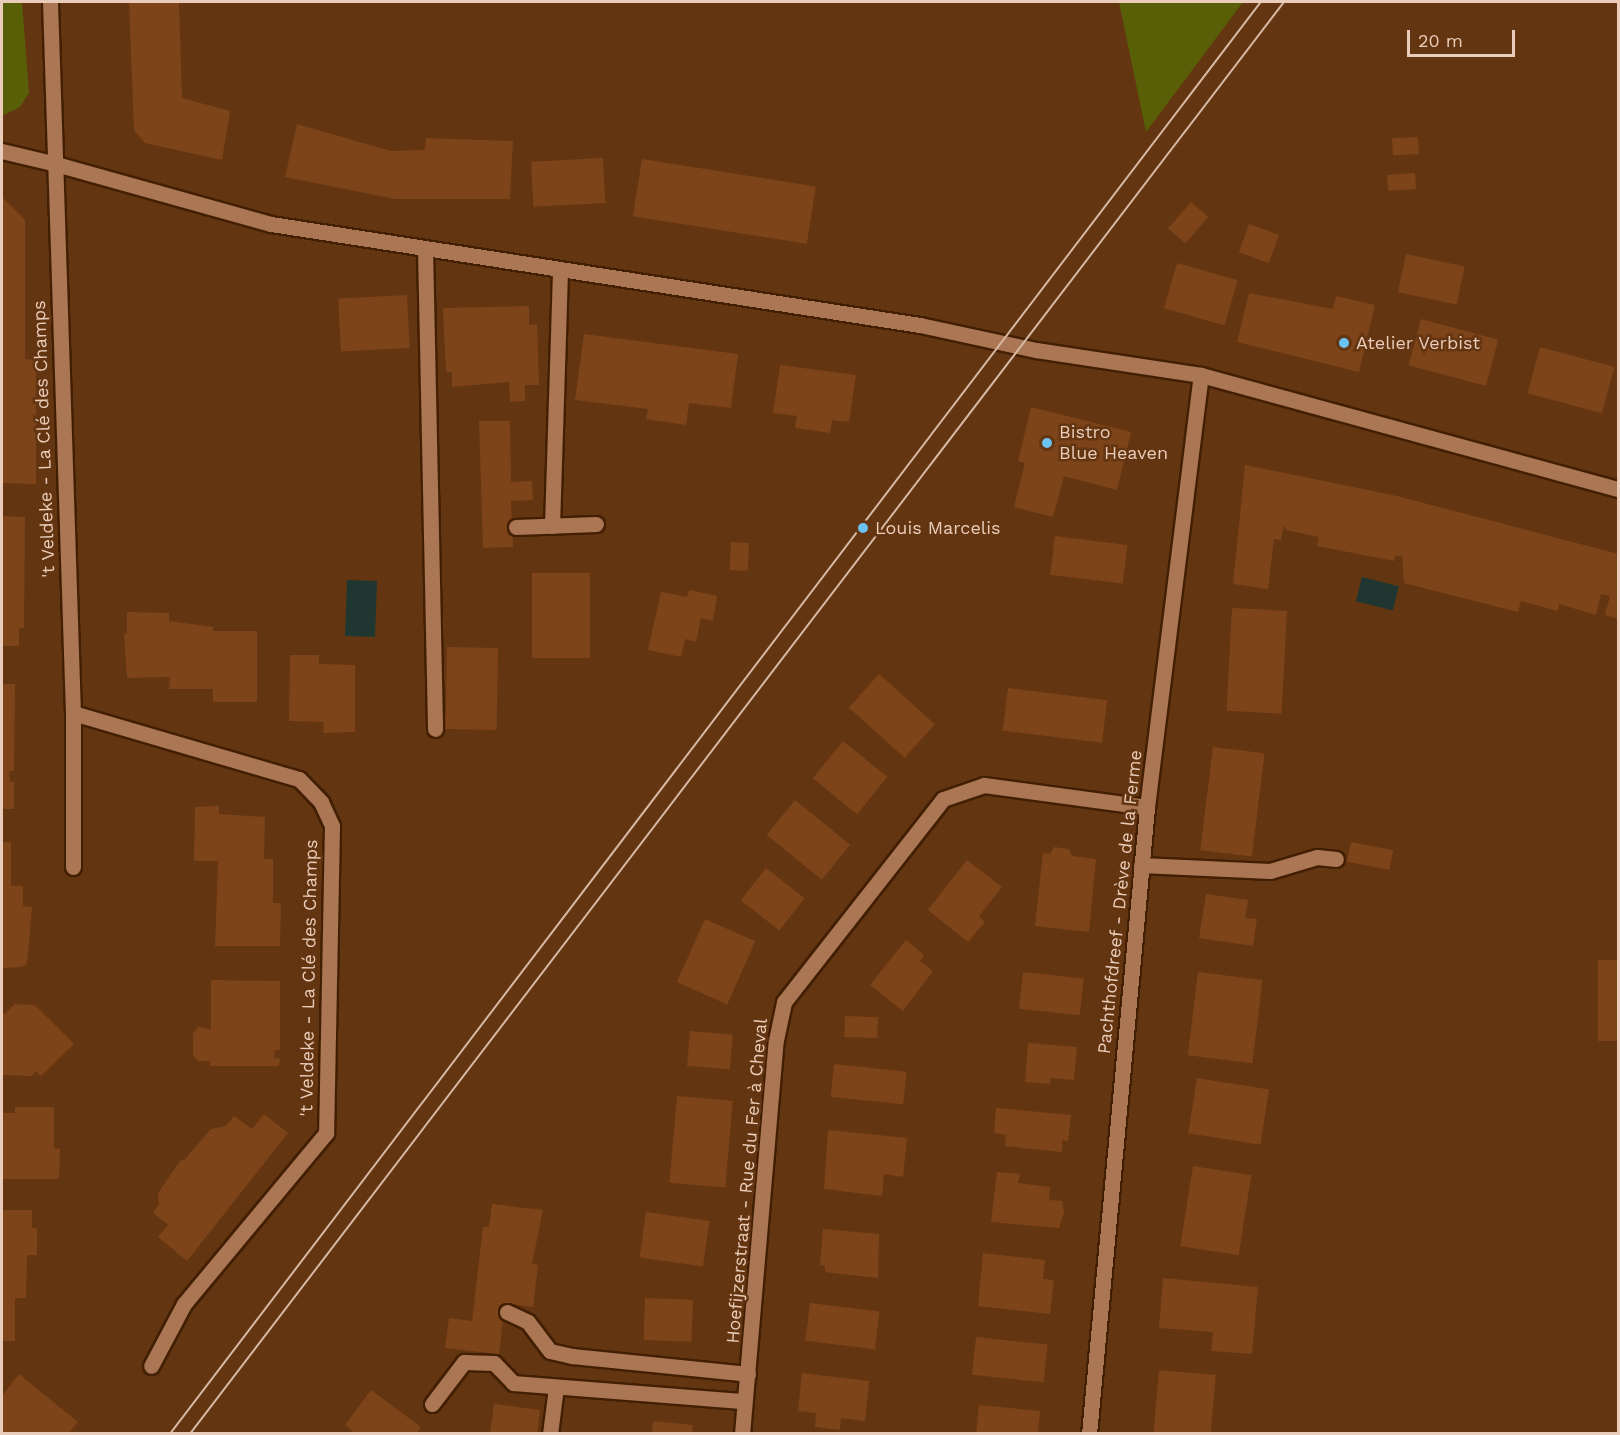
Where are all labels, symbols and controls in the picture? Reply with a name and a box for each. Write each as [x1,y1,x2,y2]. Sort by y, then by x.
scale bar [1410,18,1518,56]
text: 20 m [1418,30,1463,51]
street label: 't Veldeke - La Clé des Champs [28,300,60,578]
place label: Atelier Verbist [1356,332,1481,354]
marker: Atelier Verbist [1337,336,1351,350]
place label: Bistro Blue Heaven [1059,422,1168,464]
marker: Bistro Blue Heaven [1040,436,1054,450]
place label: Louis Marcelis [875,517,1001,539]
marker: Louis Marcelis [856,521,870,535]
street label: Pachthofdreef - Drève de la Ferme [1093,748,1147,1056]
street label: 't Veldeke - La Clé des Champs [296,839,322,1117]
street label: Hoefijzerstraat - Rue du Fer à Cheval [722,1017,772,1345]

